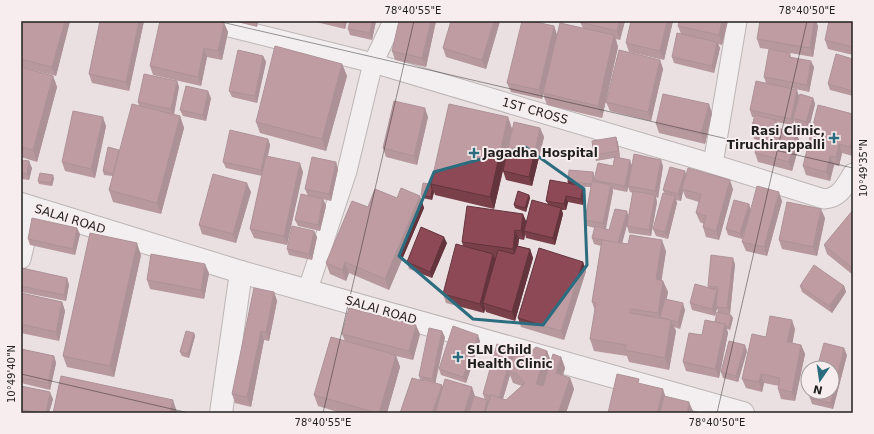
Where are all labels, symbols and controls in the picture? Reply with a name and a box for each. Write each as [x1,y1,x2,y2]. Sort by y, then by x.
text: 78°40'55"E [385,5,441,16]
text: 78°40'50"E [779,5,835,16]
street label: 1ST CROSS [500,95,570,127]
place label: Rasi Clinic, Tiruchirappalli [727,124,825,152]
marker: Rasi Clinic, Tiruchirappalli [828,132,840,144]
text: 10°49'35"N [858,139,869,197]
place label: Jagadha Hospital [482,146,598,160]
marker: Jagadha Hospital [468,147,480,159]
street label: SALAI ROAD [33,202,107,236]
street label: SALAI ROAD [344,293,418,327]
place label: SLN Child Health Clinic [467,343,553,371]
text: 10°49'40"N [6,345,17,403]
marker: SLN Child Health Clinic [452,351,464,363]
north arrow [800,360,840,400]
text: N [812,382,824,397]
text: 78°40'55"E [295,417,351,428]
text: 78°40'50"E [689,417,745,428]

